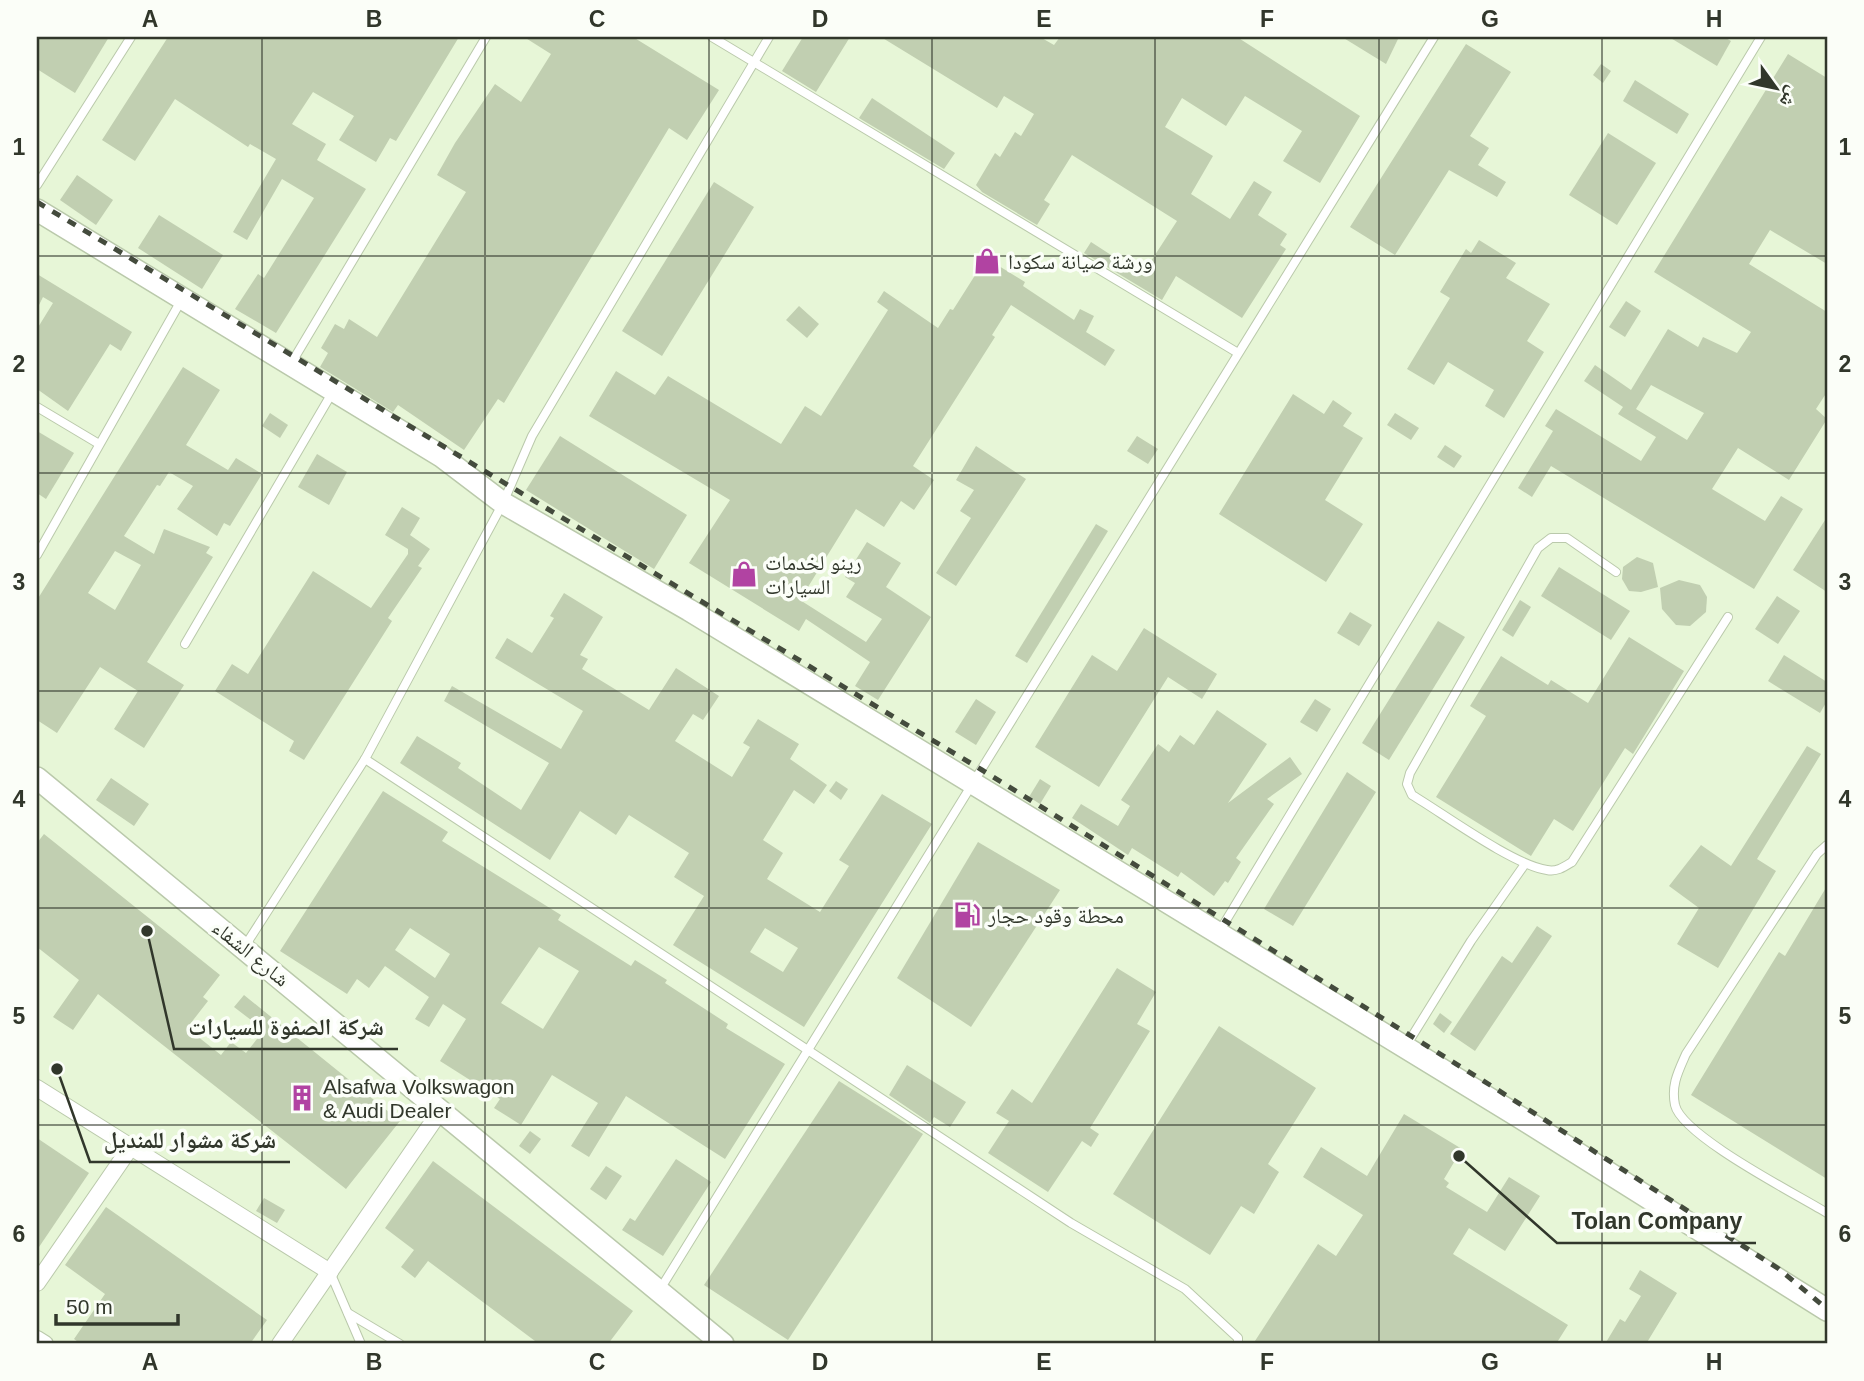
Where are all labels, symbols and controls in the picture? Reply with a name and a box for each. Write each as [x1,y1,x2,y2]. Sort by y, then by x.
text: A [142,6,158,32]
text: B [366,6,382,32]
text: C [589,6,605,32]
text: D [812,6,828,32]
text: E [1036,6,1052,32]
text: F [1260,6,1274,32]
text: G [1481,6,1499,32]
text: H [1706,6,1722,32]
north arrow [1742,52,1812,122]
text: ش [1775,82,1804,111]
text: 1 [13,134,26,160]
text: 1 [1839,134,1852,160]
shop icon: ورشة صيانة سكودا [972,246,1002,276]
place label: ورشة صيانة سكودا [1008,250,1153,273]
text: 2 [13,351,25,377]
text: 2 [1839,351,1851,377]
place label: رينو لخدمات السيارات [765,551,862,598]
shop icon: رينو لخدمات السيارات [729,559,759,589]
text: 3 [13,569,25,595]
text: 3 [1839,569,1851,595]
text: 4 [13,786,26,812]
text: 4 [1839,786,1852,812]
fuel station icon: محطة وقود حجار [952,900,982,930]
place label: محطة وقود حجار [987,904,1124,927]
street label: شارع الشفاء [207,915,294,992]
text: 5 [13,1003,26,1029]
text: 5 [1839,1003,1852,1029]
callout: شركة الصفوة للسيارات [174,1005,398,1049]
text: شركة الصفوة للسيارات [188,1014,384,1041]
place label: Alsafwa Volkswagon & Audi Dealer [323,1075,514,1122]
building icon: Alsafwa Volkswagon & Audi Dealer [287,1083,317,1113]
callout: شركة مشوار للمنديل [90,1118,290,1162]
text: شركة مشوار للمنديل [104,1127,276,1154]
callout: Tolan Company [1557,1199,1756,1243]
text: Tolan Company [1572,1208,1743,1234]
text: 6 [13,1221,25,1247]
text: 6 [1839,1221,1851,1247]
scale bar [56,1283,178,1327]
text: 50 m [66,1295,113,1318]
text: A [142,1349,158,1375]
text: B [366,1349,382,1375]
text: C [589,1349,605,1375]
text: D [812,1349,828,1375]
text: E [1036,1349,1052,1375]
text: F [1260,1349,1274,1375]
text: G [1481,1349,1499,1375]
text: H [1706,1349,1722,1375]

